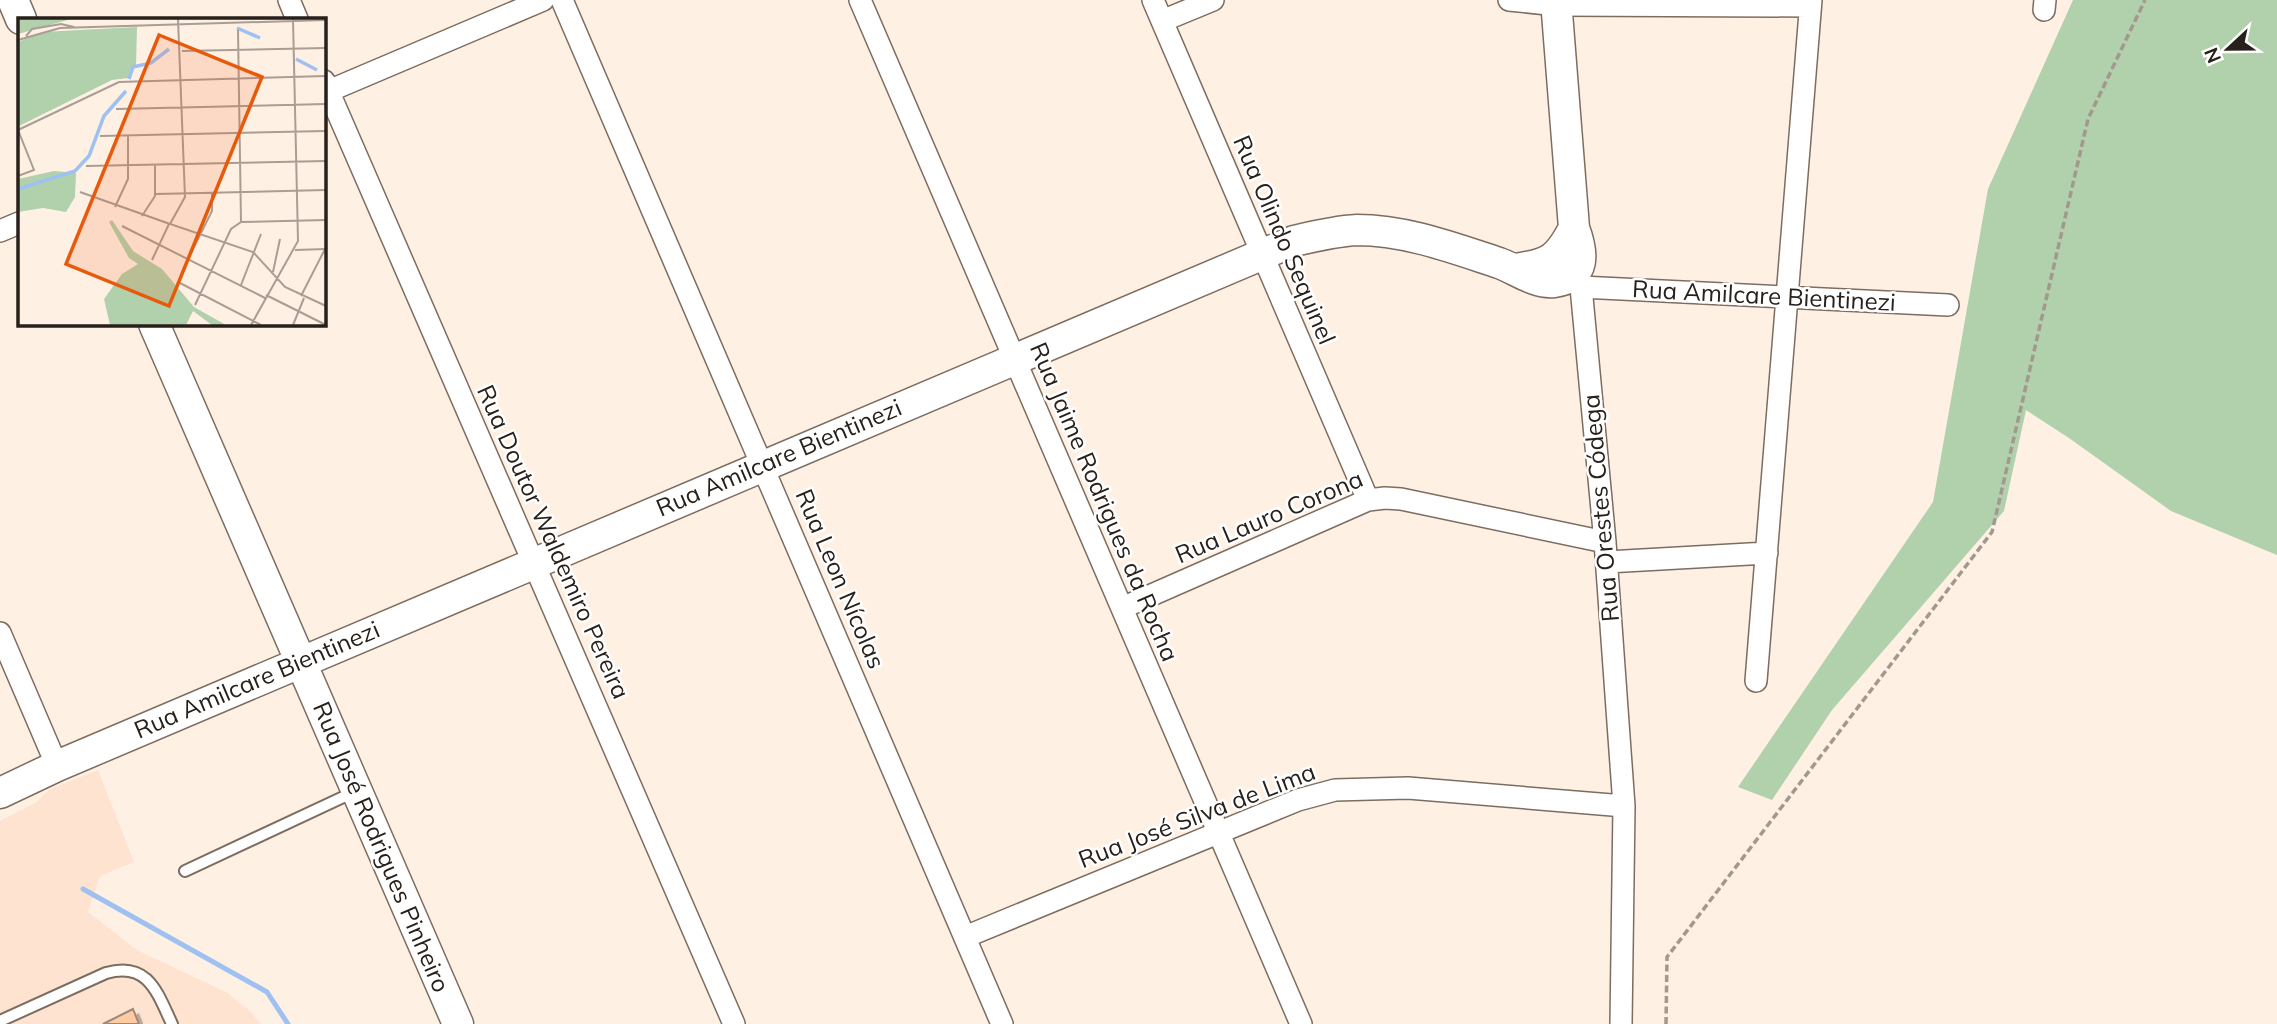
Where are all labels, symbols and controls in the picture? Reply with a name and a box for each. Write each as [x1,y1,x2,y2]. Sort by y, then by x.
north arrow [2193,14,2263,84]
inset map [18,18,326,326]
text: N [2198,44,2226,67]
street label: Rua Olindo Sequinel [1227,131,1343,349]
street label: Rua Amilcare Bientinezi [1632,273,1897,317]
street label: Rua Jaime Rodrigues da Rocha [1024,338,1186,666]
street label: Rua Doutor Waldemiro Pereira [471,380,637,703]
street label: Rua Amilcare Bientinezi [651,392,906,522]
street label: Rua Orestes Códega [1575,393,1625,623]
street label: Rua Lauro Corona [1170,463,1367,569]
street label: Rua Leon Nícolas [790,484,892,673]
street label: Rua Amilcare Bientinezi [129,614,384,744]
street label: Rua José Rodrigues Pinheiro [307,697,457,996]
street label: Rua José Silva de Lima [1074,756,1319,874]

